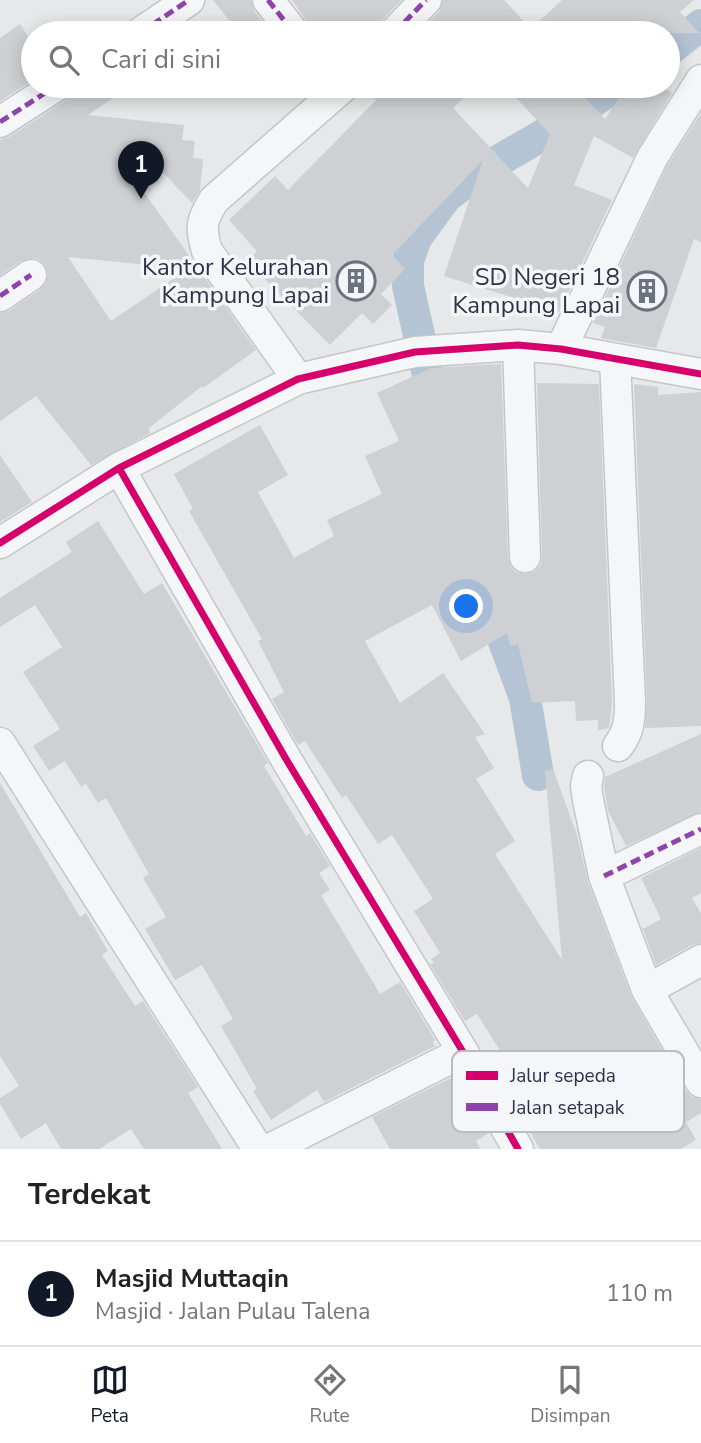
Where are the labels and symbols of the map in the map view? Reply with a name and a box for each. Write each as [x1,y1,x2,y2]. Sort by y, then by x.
pin: 1 [118,141,164,199]
place label: Kantor Kelurahan Kampung Lapai [142,251,329,311]
building icon: Kantor Kelurahan Kampung Lapai [335,260,377,302]
place label: SD Negeri 18 Kampung Lapai [452,261,620,321]
building icon: SD Negeri 18 Kampung Lapai [626,270,668,312]
your location [449,589,483,623]
legend [452,1051,684,1132]
text: Jalur sepeda [509,1063,616,1089]
text: Jalan setapak [509,1095,625,1121]

